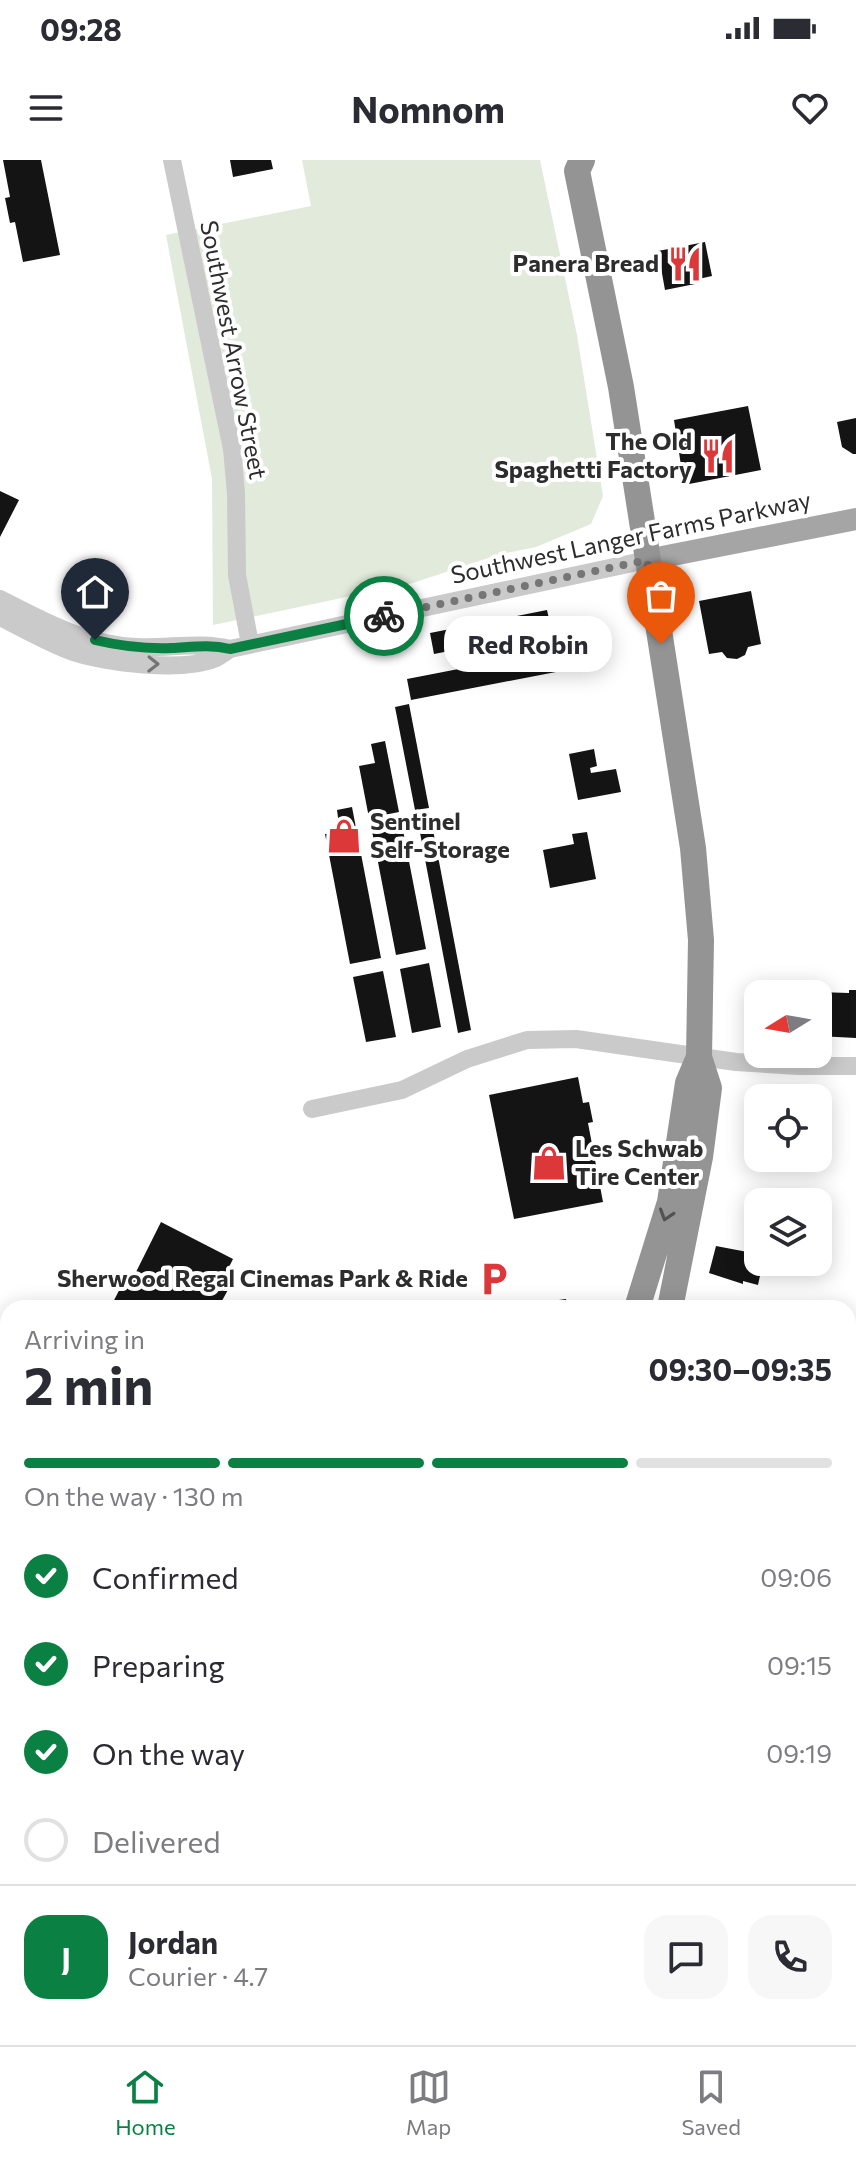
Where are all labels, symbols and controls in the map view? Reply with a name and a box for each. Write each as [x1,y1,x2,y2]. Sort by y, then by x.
text: 09:28 [40,10,122,47]
icon: menu [24,86,68,130]
text: Nomnom [351,86,505,130]
icon: heart [788,86,832,130]
street label: Southwest Arrow Street [195,218,274,482]
restaurant icon: Panera Bread [666,245,704,283]
place label: Panera Bread [513,248,659,277]
place label: The Old Spaghetti Factory [494,426,692,483]
restaurant icon: The Old Spaghetti Factory [699,437,737,475]
street label: Southwest Langer Farms Parkway [448,484,813,589]
pin [61,558,129,640]
pin [627,562,695,644]
icon: home [73,570,117,614]
icon: bag [639,574,683,618]
courier [344,576,424,656]
icon: bike [362,594,406,638]
callout: Red Robin [445,616,613,672]
text: Red Robin [467,628,589,659]
one-way arrow [147,656,160,673]
place label: Sentinel Self-Storage [370,806,510,863]
shop icon: Sentinel Self-Storage [325,817,363,855]
north arrow [744,980,832,1068]
map controls [744,980,832,1276]
button: locate [744,1084,832,1172]
place label: Les Schwab Tire Center [575,1133,704,1190]
shop icon: Les Schwab Tire Center [530,1144,568,1182]
button: layers [744,1188,832,1276]
one-way arrow [659,1207,675,1221]
parking icon: Sherwood Regal Cinemas Park & Ride [475,1260,513,1298]
place label: Sherwood Regal Cinemas Park & Ride [57,1263,468,1292]
text: Arriving in [24,1323,145,1354]
text: 09:30–09:35 [648,1350,832,1387]
text: 2 min [24,1352,153,1416]
text: On the way · 130 m [24,1480,243,1511]
icon: check [24,1554,68,1598]
text: Confirmed [92,1558,239,1595]
text: 09:06 [760,1561,832,1592]
icon: check [24,1642,68,1686]
text: Preparing [92,1646,225,1683]
text: 09:15 [767,1649,832,1680]
icon: check [24,1730,68,1774]
text: On the way [92,1734,245,1771]
text: 09:19 [766,1737,832,1768]
text: Delivered [92,1822,221,1859]
button: chat [644,1915,728,1999]
button: phone [748,1915,832,1999]
text: Jordan [128,1923,218,1960]
text: J [61,1939,71,1976]
text: Courier · 4.7 [128,1960,268,1991]
tab: Home [115,2065,176,2140]
tab: Map [406,2065,451,2140]
tab: Saved [681,2065,741,2140]

